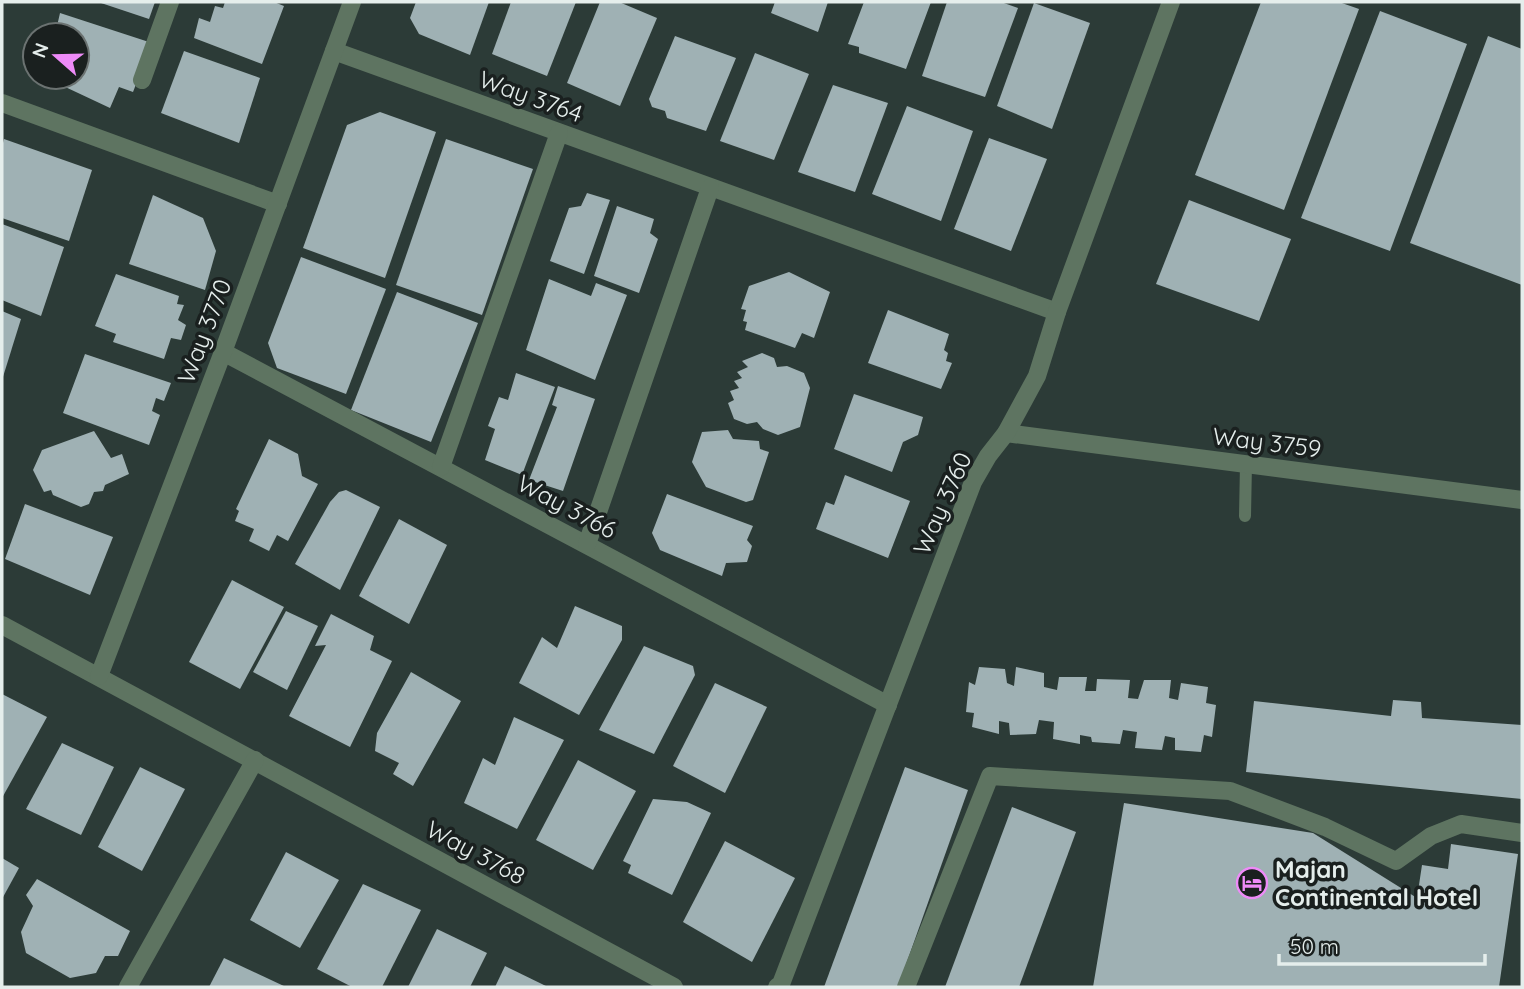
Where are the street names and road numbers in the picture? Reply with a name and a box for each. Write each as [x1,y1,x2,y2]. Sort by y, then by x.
street label: Way 3764 [475,63,587,129]
street label: Way 3770 [170,275,238,387]
street label: Way 3759 [1211,420,1323,464]
street label: Way 3760 [906,447,978,559]
street label: Way 3766 [512,467,622,545]
street label: Way 3768 [421,813,531,891]

